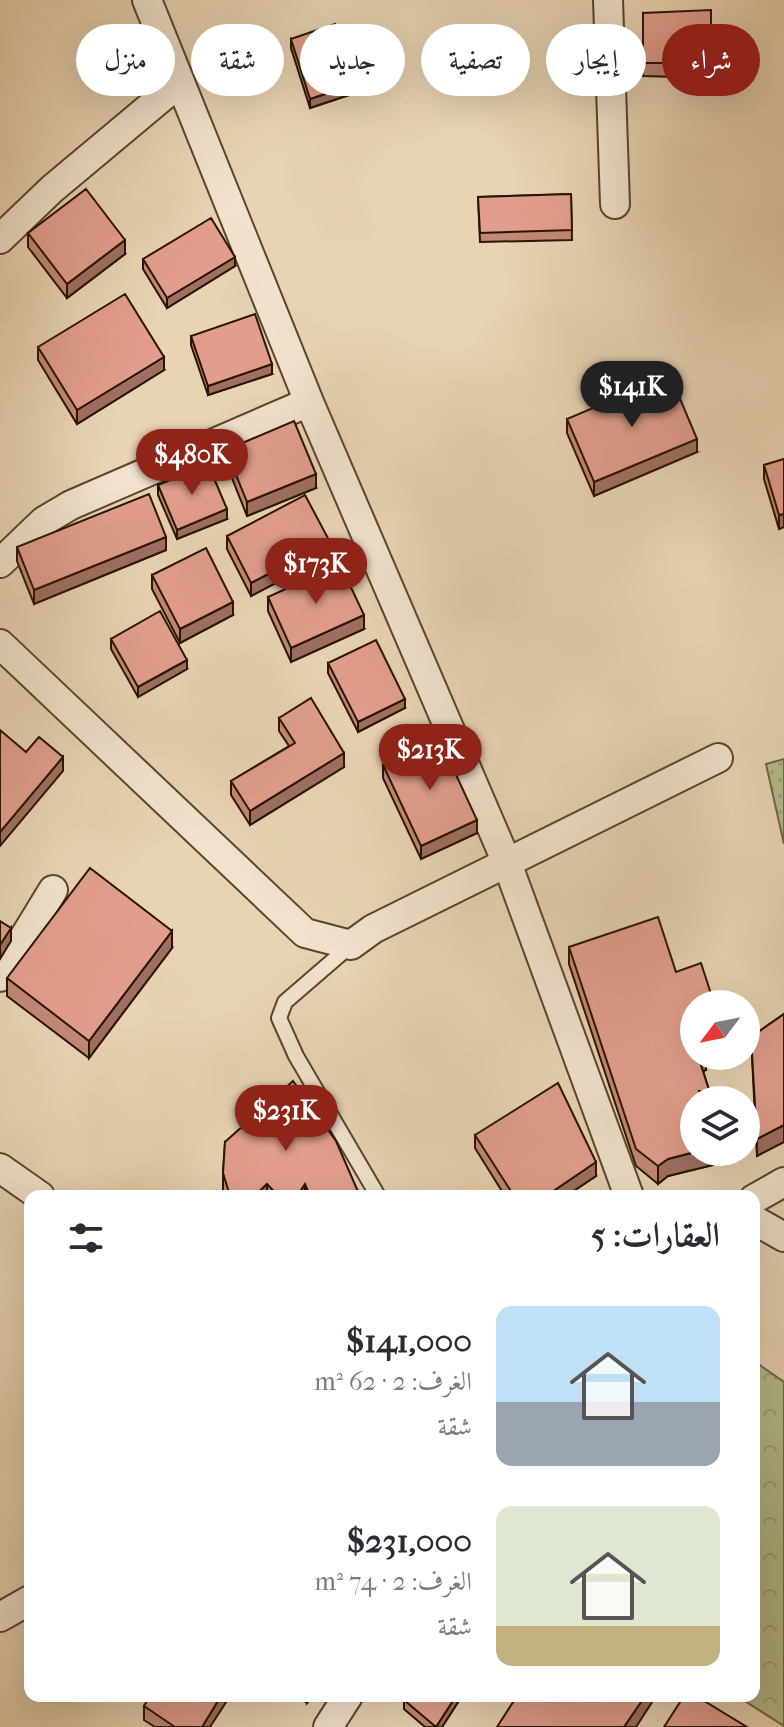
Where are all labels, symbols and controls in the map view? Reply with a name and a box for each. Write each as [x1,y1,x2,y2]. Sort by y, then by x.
chip: منزل [76,24,175,96]
chip: شقة [191,24,284,96]
chip: جديد [300,24,405,96]
chip: تصفية [421,24,530,96]
chip: إيجار [546,24,646,96]
chip: شراء [662,24,760,96]
pin: $141K [576,361,688,429]
text: $141K [598,371,666,402]
pin: $480K [136,429,248,497]
text: $480K [154,439,230,470]
pin: $173K [260,538,372,606]
text: $173K [283,548,349,579]
pin: $213K [374,724,486,792]
text: $213K [397,734,463,765]
north arrow [680,990,760,1070]
map controls [680,990,760,1166]
pin: $231K [230,1085,342,1153]
button: layers [680,1086,760,1166]
text: $231K [253,1095,319,1126]
text: العقارات: 5 [591,1215,720,1255]
icon: filters [64,1216,108,1260]
text: $141,000 [346,1321,472,1361]
icon: home [560,1338,656,1434]
text: الغرف: 2 · 62 m² [314,1366,472,1397]
text: شقة [438,1411,472,1442]
text: $231,000 [346,1521,472,1561]
icon: home [560,1538,656,1634]
text: الغرف: 2 · 74 m² [314,1566,472,1597]
text: شقة [438,1611,472,1642]

